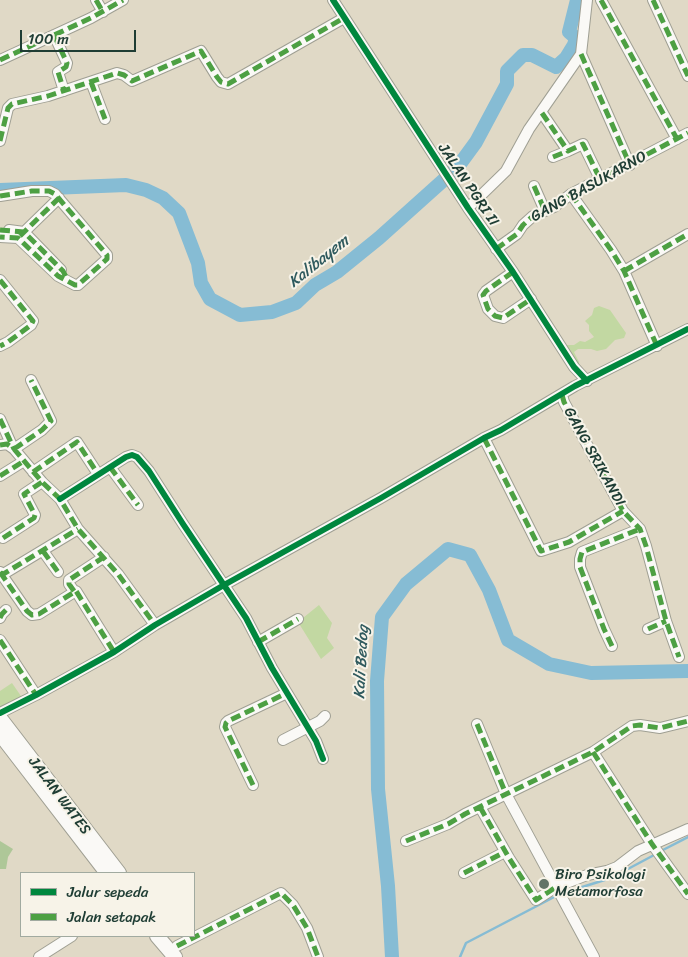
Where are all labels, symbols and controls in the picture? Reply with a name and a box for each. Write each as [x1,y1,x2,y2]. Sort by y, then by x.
scale bar [22,20,139,52]
text: 100 m [28,26,69,52]
street label: JALAN PGRI II [434,140,502,230]
street label: GANG BASUKARNO [528,148,650,226]
water label: Kalibayem [285,232,353,292]
street label: GANG SRIKANDI [559,404,629,510]
water label: Kali Bedog [350,625,374,699]
street label: JALAN WATES [24,754,94,838]
place label: Biro Psikologi Metamorfosa [555,866,645,901]
legend [20,872,195,937]
marker: Biro Psikologi Metamorfosa [537,877,551,891]
text: Jalur sepeda [67,879,148,905]
text: Jalan setapak [67,904,156,930]

